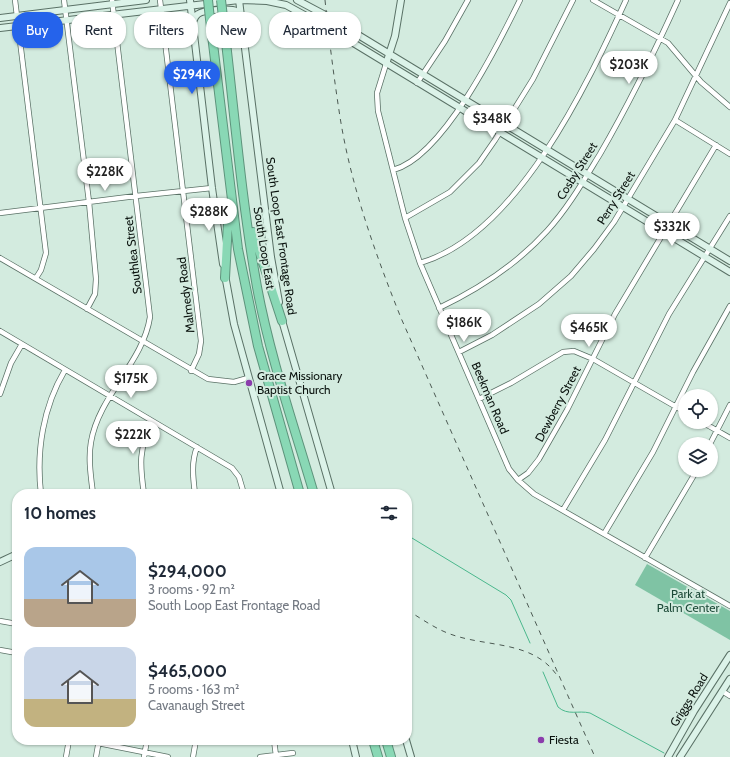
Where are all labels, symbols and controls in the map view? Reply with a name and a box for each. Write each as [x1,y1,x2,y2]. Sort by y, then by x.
chip: Buy [12,12,63,48]
chip: Rent [71,12,126,48]
chip: Filters [134,12,198,48]
chip: New [206,12,261,48]
chip: Apartment [269,12,361,48]
pin: $203K [601,51,657,85]
text: $203K [610,56,648,72]
pin: $294K [164,61,220,95]
text: $294K [173,66,211,82]
pin: $348K [464,105,520,139]
text: $348K [473,110,511,126]
street label: Cosby Street [553,139,600,202]
street label: South Loop East Frontage Road [263,156,299,316]
pin: $228K [77,158,133,192]
text: $228K [86,163,124,179]
street label: Perry Street [593,168,638,227]
pin: $288K [181,198,237,232]
text: $288K [190,203,228,219]
street label: South Loop East [250,206,278,290]
pin: $332K [644,213,700,247]
street label: Southlea Street [120,215,145,295]
text: $332K [654,218,690,234]
street label: Malmedy Road [173,256,198,334]
pin: $186K [436,309,492,343]
text: $186K [446,314,482,330]
pin: $465K [561,314,617,348]
text: $465K [570,319,608,335]
street label: Beekman Road [469,360,512,436]
street label: Dewberry Street [531,363,584,444]
pin: $175K [103,365,159,399]
place label: Grace Missionary Baptist Church [257,368,342,397]
text: $175K [114,370,148,386]
marker: Grace Missionary Baptist Church [244,378,254,388]
map controls [678,389,718,477]
button: locate [678,389,718,429]
pin: $222K [105,421,161,455]
text: $222K [115,426,151,442]
button: layers [678,437,718,477]
icon: filters [378,502,400,524]
text: 10 homes [24,503,96,523]
text: $294,000 [148,561,227,581]
icon: home [56,563,104,611]
text: 3 rooms · 92 m² [148,581,235,597]
park label: Park at Palm Center [657,586,719,615]
text: South Loop East Frontage Road [148,597,320,613]
text: $465,000 [148,661,227,681]
icon: home [56,663,104,711]
street label: Griggs Road [666,670,711,729]
text: 5 rooms · 163 m² [148,681,239,697]
text: Cavanaugh Street [148,697,245,713]
place label: Fiesta [549,732,579,747]
marker: Fiesta [536,735,546,745]

